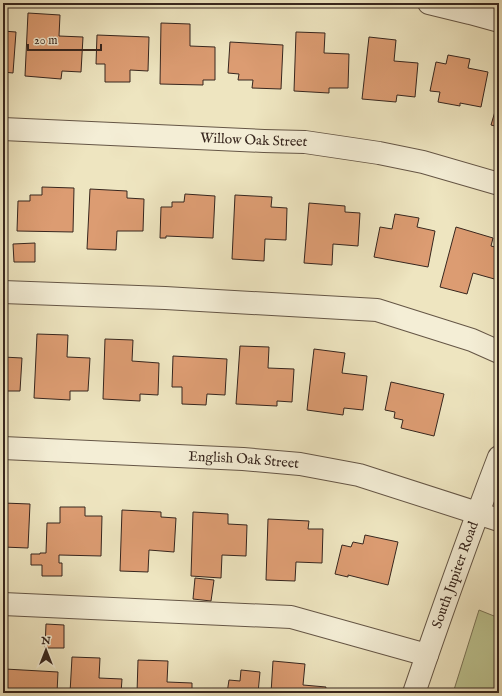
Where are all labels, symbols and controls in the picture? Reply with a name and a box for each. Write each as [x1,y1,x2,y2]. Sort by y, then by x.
scale bar [28,26,101,52]
text: 20 m [34,33,57,48]
street label: Willow Oak Street [200,129,309,151]
street label: English Oak Street [188,448,300,473]
street label: South Jupiter Road [428,519,483,631]
north arrow [26,630,66,670]
text: N [40,634,51,648]

